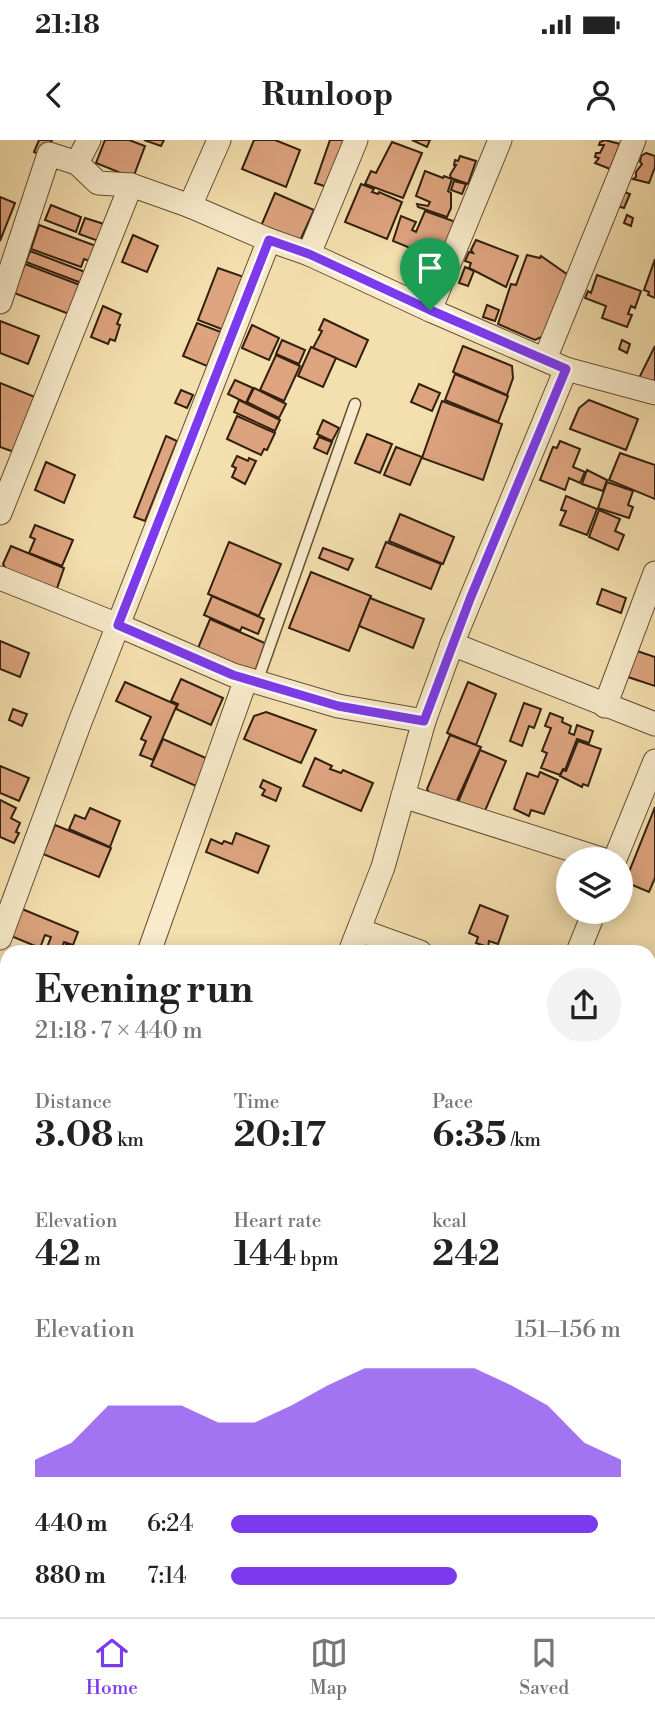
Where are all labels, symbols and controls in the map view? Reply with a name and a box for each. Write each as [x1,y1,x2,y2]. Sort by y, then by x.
text: 21:18 [35,9,100,41]
text: Runloop [262,75,393,115]
icon: back [35,76,73,114]
icon: person [582,76,620,114]
pin [400,238,460,310]
icon: arrive [411,249,449,287]
map controls [556,847,633,924]
button: layers [556,847,633,924]
text: Evening run [35,967,253,1014]
button: share [547,968,621,1042]
text: 21:18 · 7 × 440 m [35,1017,203,1045]
text: Distance [35,1090,112,1114]
text: Time [234,1090,279,1114]
text: Pace [432,1090,473,1114]
text: 3.08 [35,1114,113,1157]
text: 20:17 [234,1114,326,1157]
text: 6:35 [432,1114,507,1157]
text: km [113,1128,144,1152]
text: /km [507,1128,541,1152]
text: Elevation [35,1209,117,1233]
text: Heart rate [234,1209,321,1233]
text: kcal [432,1209,467,1233]
text: 42 [35,1233,80,1276]
text: 144 [234,1233,296,1276]
text: 242 [432,1233,500,1276]
text: m [80,1247,101,1271]
text: bpm [296,1247,339,1271]
text: Elevation [35,1316,135,1344]
text: 151–156 m [515,1316,621,1344]
text: 440 m [35,1510,108,1538]
text: 6:24 [147,1510,193,1538]
text: 880 m [35,1562,106,1590]
text: 7:14 [147,1562,187,1590]
tab: Home [86,1634,138,1700]
tab: Map [310,1634,348,1700]
tab: Saved [519,1634,569,1700]

